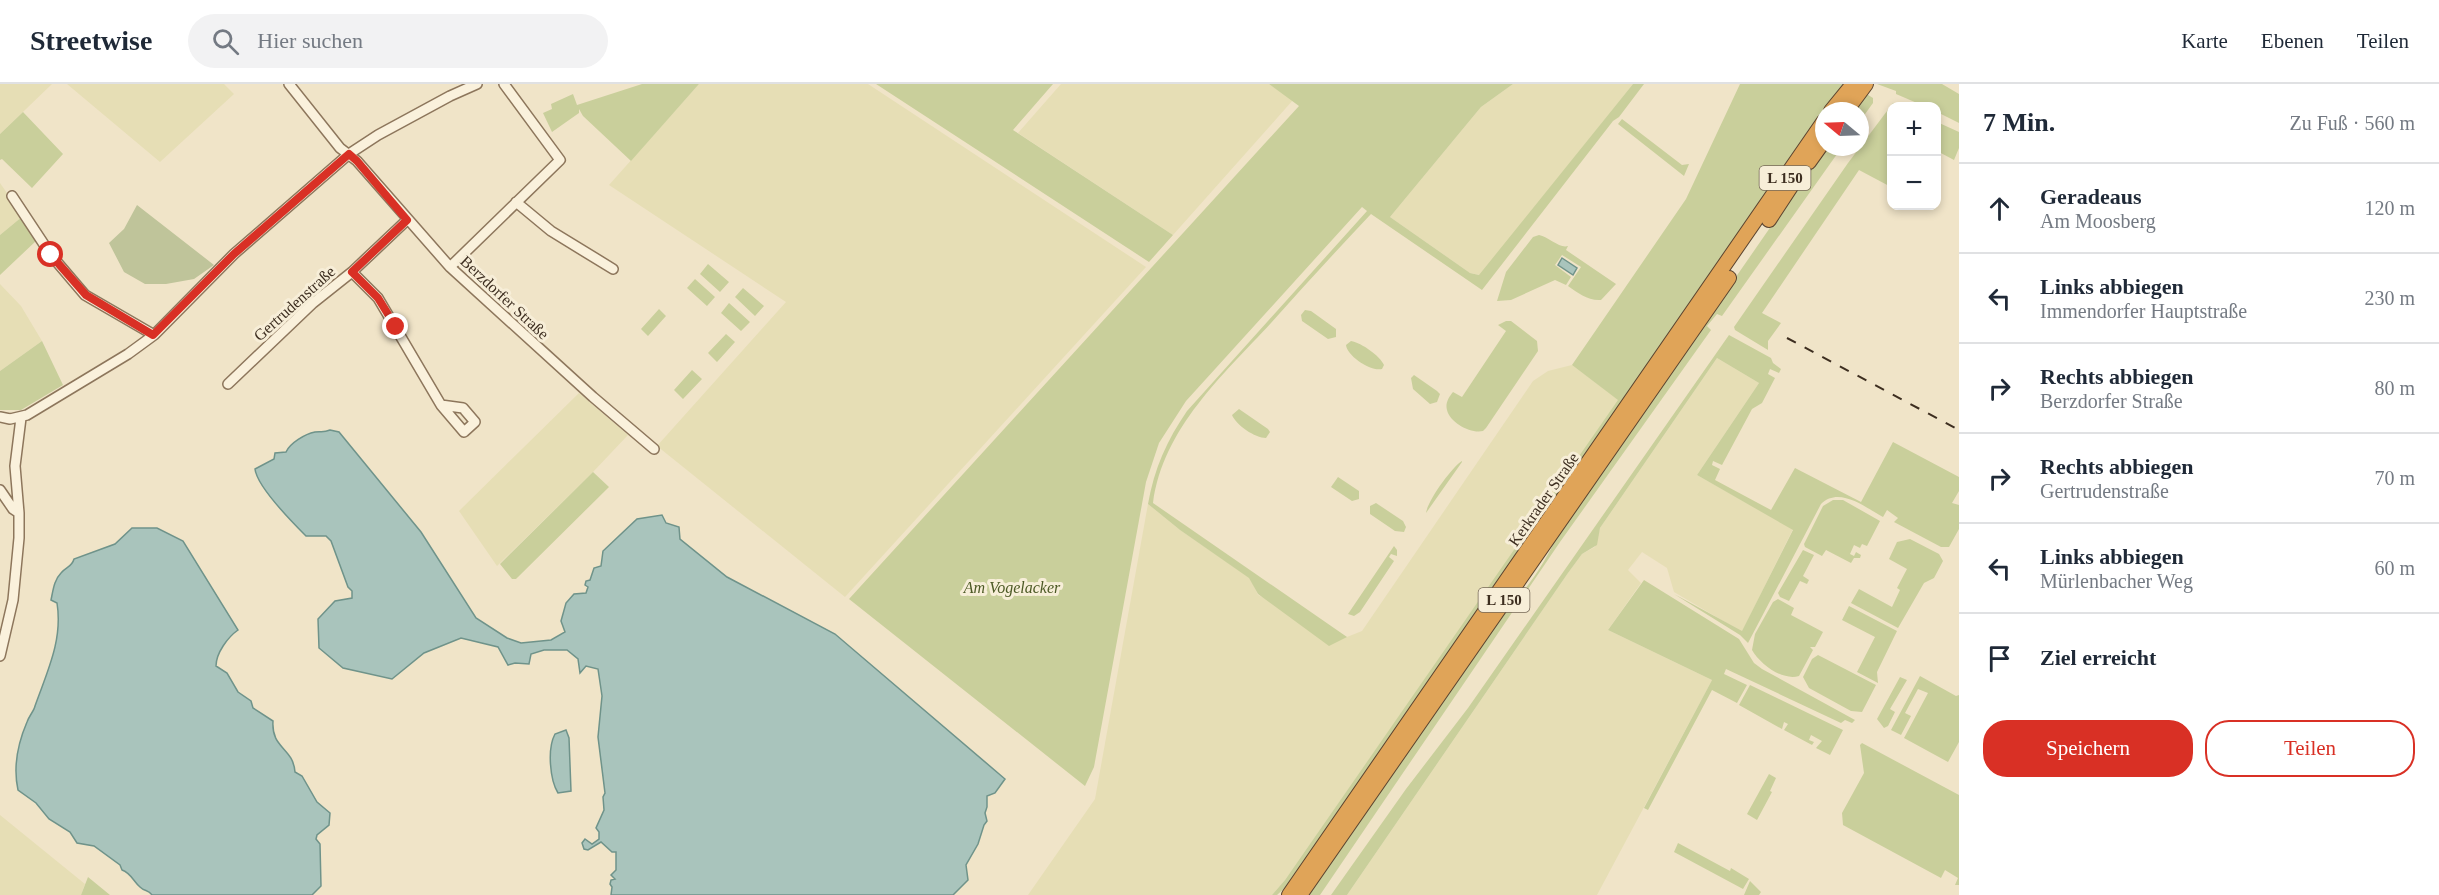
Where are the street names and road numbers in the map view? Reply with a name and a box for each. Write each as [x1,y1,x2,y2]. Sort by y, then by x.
road number: L 150 [1760,166,1810,190]
street label: Berzdorfer Straße [457,252,552,343]
street label: Gertrudenstraße [250,263,338,344]
street label: Kerkrader Straße [1505,449,1582,549]
road number: L 150 [1478,588,1530,612]

